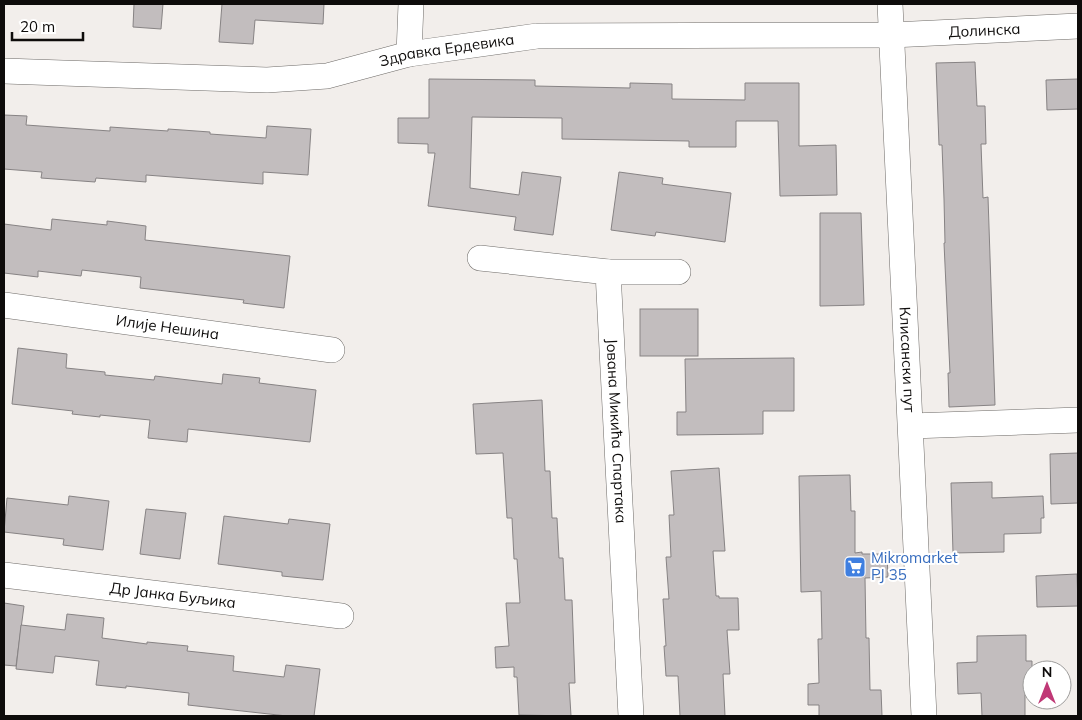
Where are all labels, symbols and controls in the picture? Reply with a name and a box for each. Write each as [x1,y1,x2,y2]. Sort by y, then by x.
scale bar [12,10,84,42]
text: 20 m [20,17,55,36]
street label: Долинска [948,19,1021,41]
street label: Здравка Ердевика [377,29,515,71]
street label: Клисански пут [895,306,920,413]
street label: Илије Нешина [115,310,220,343]
street label: Јована Микића Спартака [602,338,631,524]
place label: Mikromarket PJ 35 [871,548,958,584]
supermarket icon: Mikromarket PJ 35 [843,555,867,579]
street label: Др Јанка Буљика [109,578,237,612]
north arrow [1022,660,1072,710]
text: N [1042,663,1052,681]

